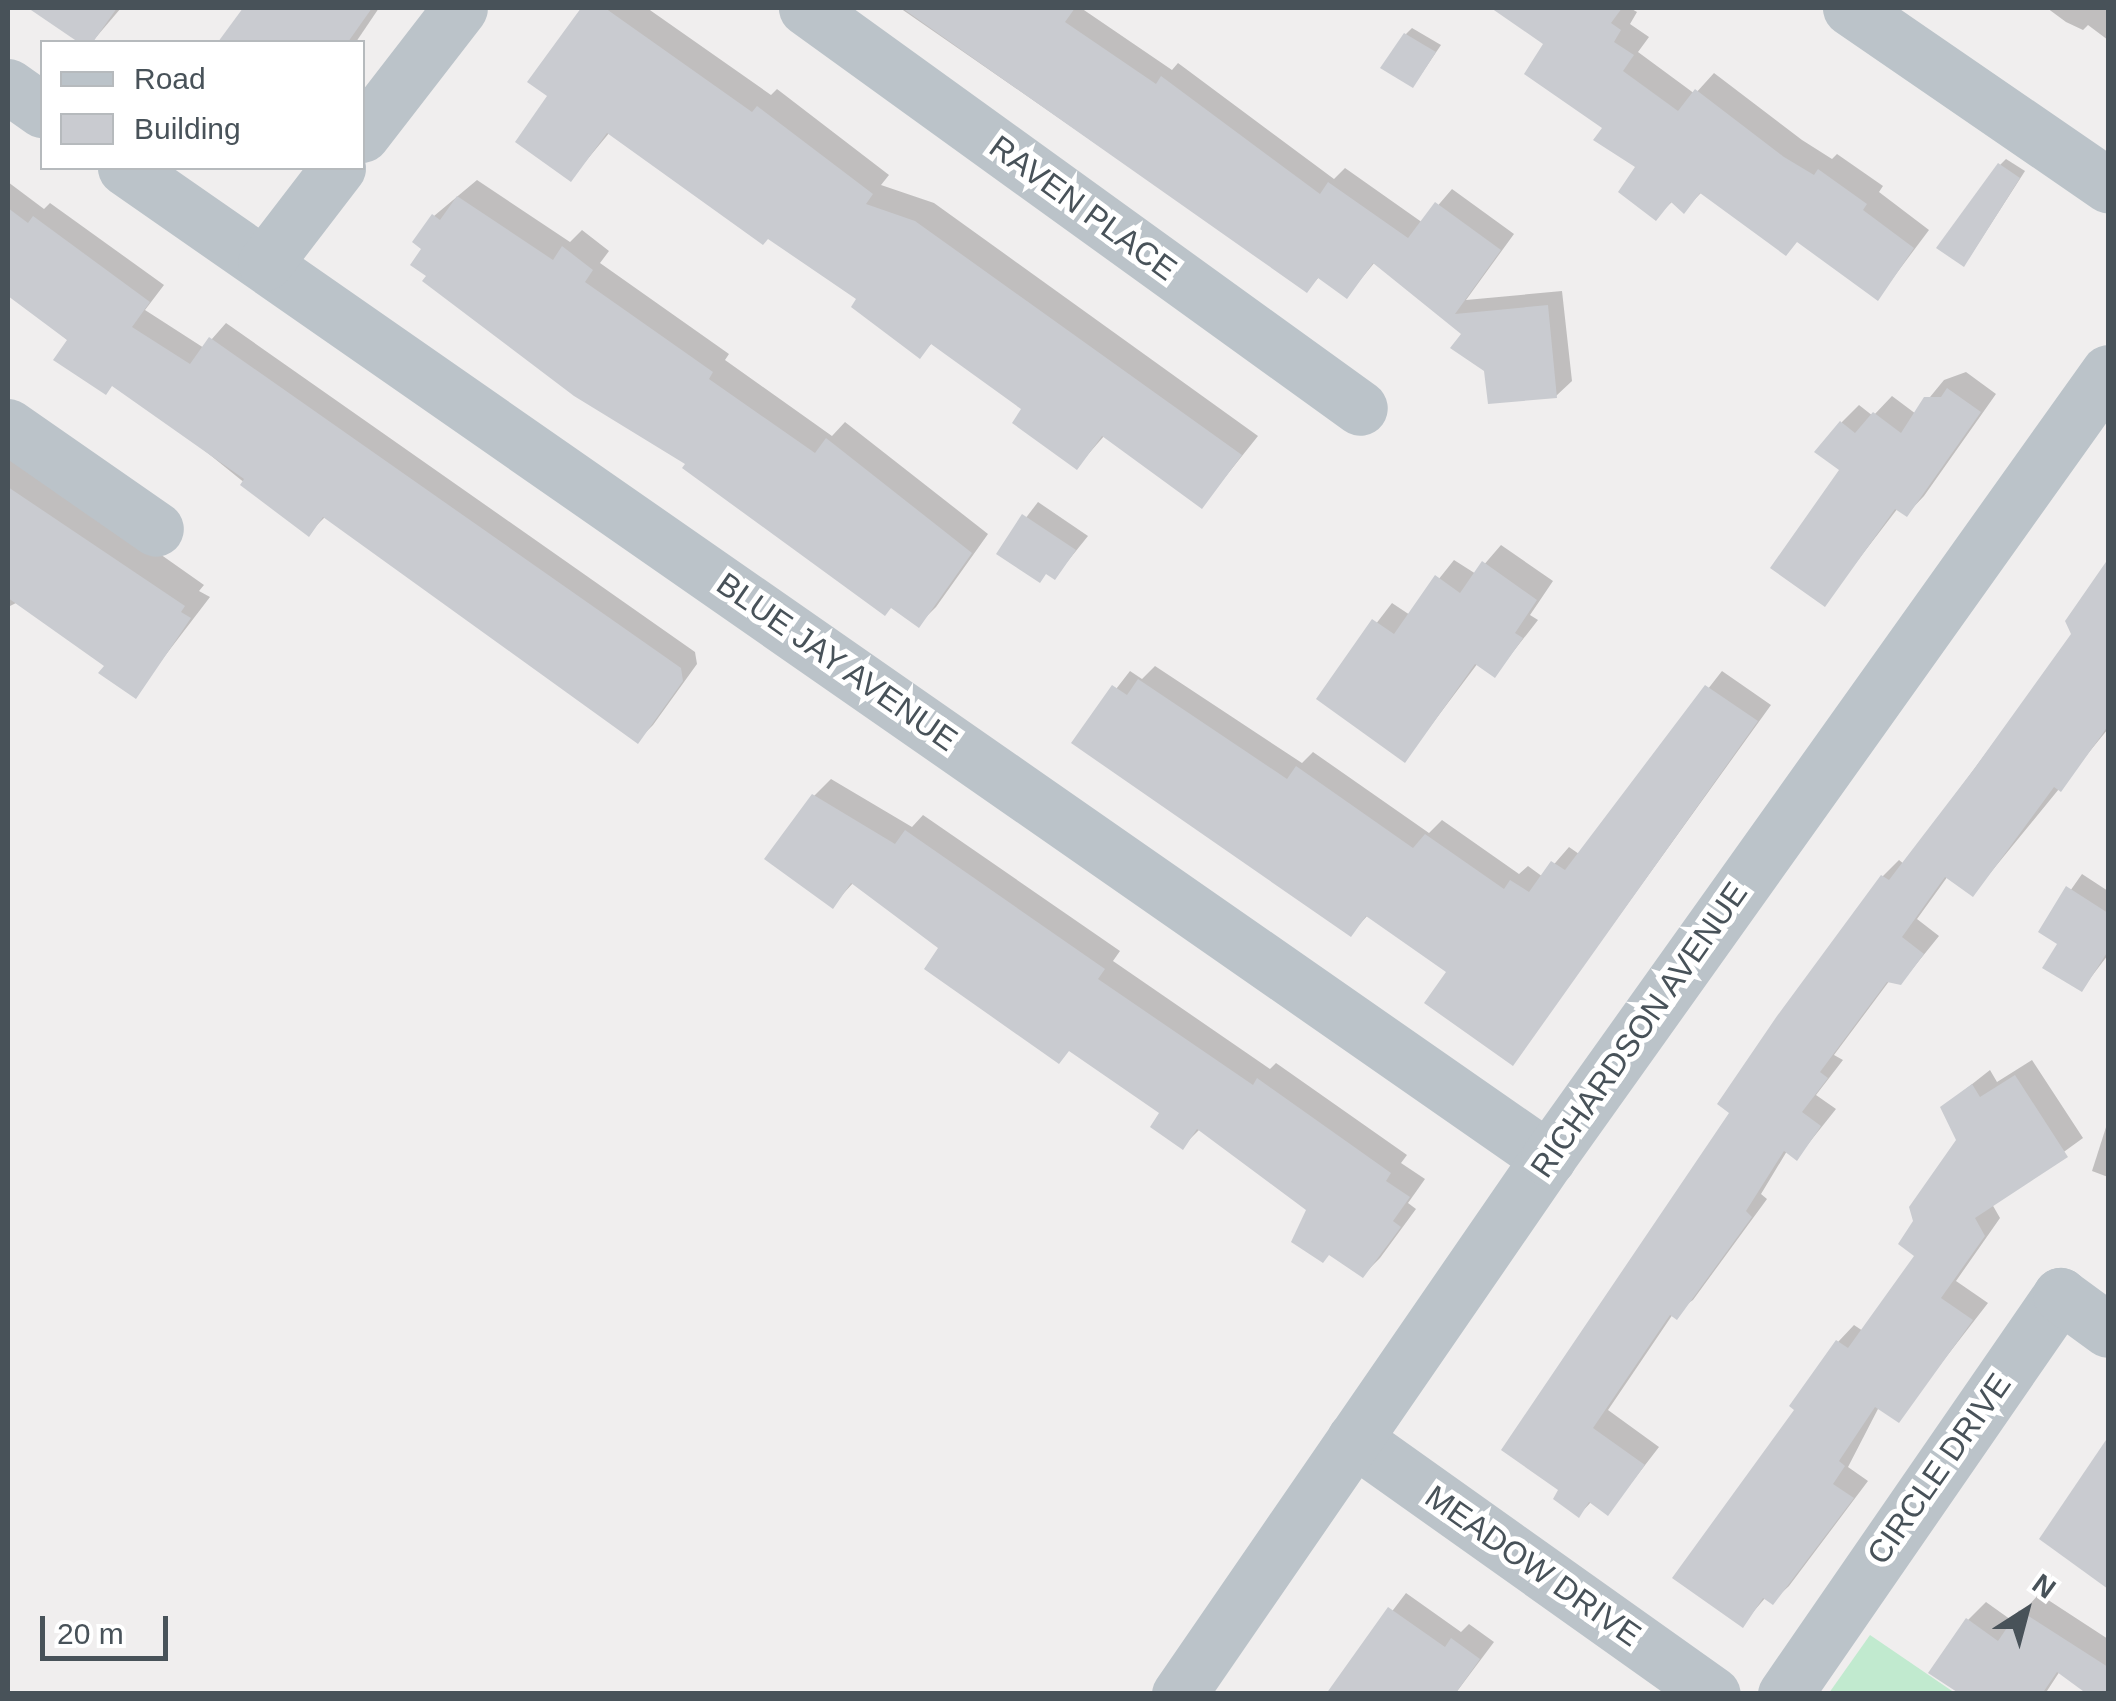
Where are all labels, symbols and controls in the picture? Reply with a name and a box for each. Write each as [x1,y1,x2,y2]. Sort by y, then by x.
legend [40,40,365,170]
text: Road [134,62,206,95]
text: Building [134,112,241,145]
street label: RAVEN PLACE [982,127,1184,289]
street label: BLUE JAY AVENUE [708,564,966,760]
street label: RICHARDSON AVENUE [1522,874,1756,1186]
street label: CIRCLE DRIVE [1859,1366,2019,1572]
street label: MEADOW DRIVE [1418,1477,1648,1655]
north arrow [1976,1561,2076,1661]
text: N [2027,1568,2061,1605]
scale bar [45,1596,172,1658]
text: 20 m [57,1617,124,1650]

